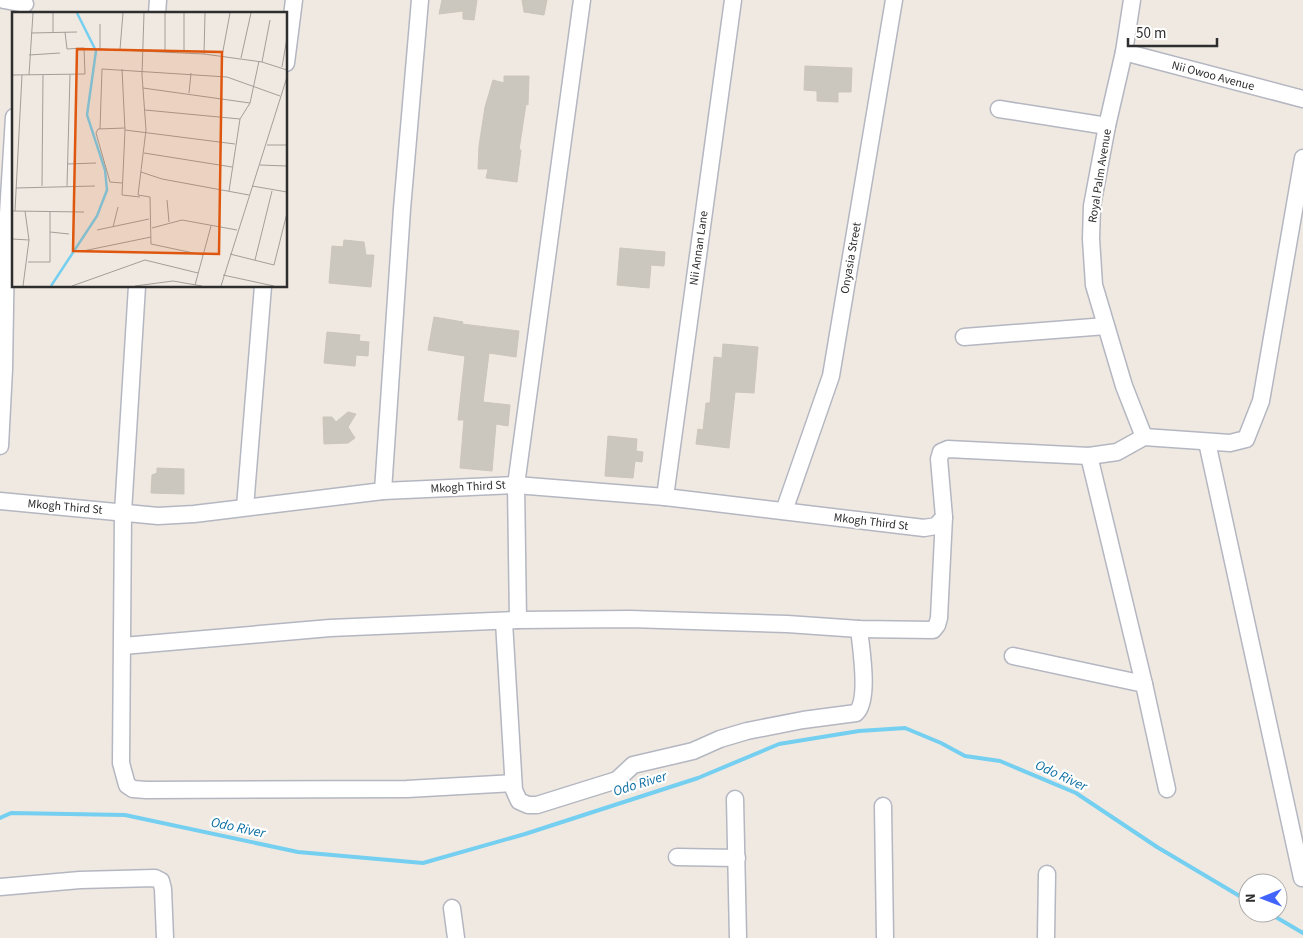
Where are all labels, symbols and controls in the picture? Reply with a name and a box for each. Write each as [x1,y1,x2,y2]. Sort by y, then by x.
inset map [12,12,288,288]
scale bar [1128,15,1217,47]
text: 50 m [1136,23,1166,44]
street label: Nii Owoo Avenue [1170,57,1256,95]
street label: Royal Palm Avenue [1084,128,1116,224]
street label: Nii Annan Lane [685,210,713,286]
street label: Onyasia Street [836,221,866,295]
street label: Mkogh Third St [430,477,506,497]
street label: Mkogh Third St [27,495,103,519]
street label: Mkogh Third St [833,509,909,535]
water label: Odo River [1032,755,1091,797]
water label: Odo River [611,766,670,802]
water label: Odo River [209,812,268,844]
north arrow [1238,873,1288,923]
text: N [1241,893,1261,903]

